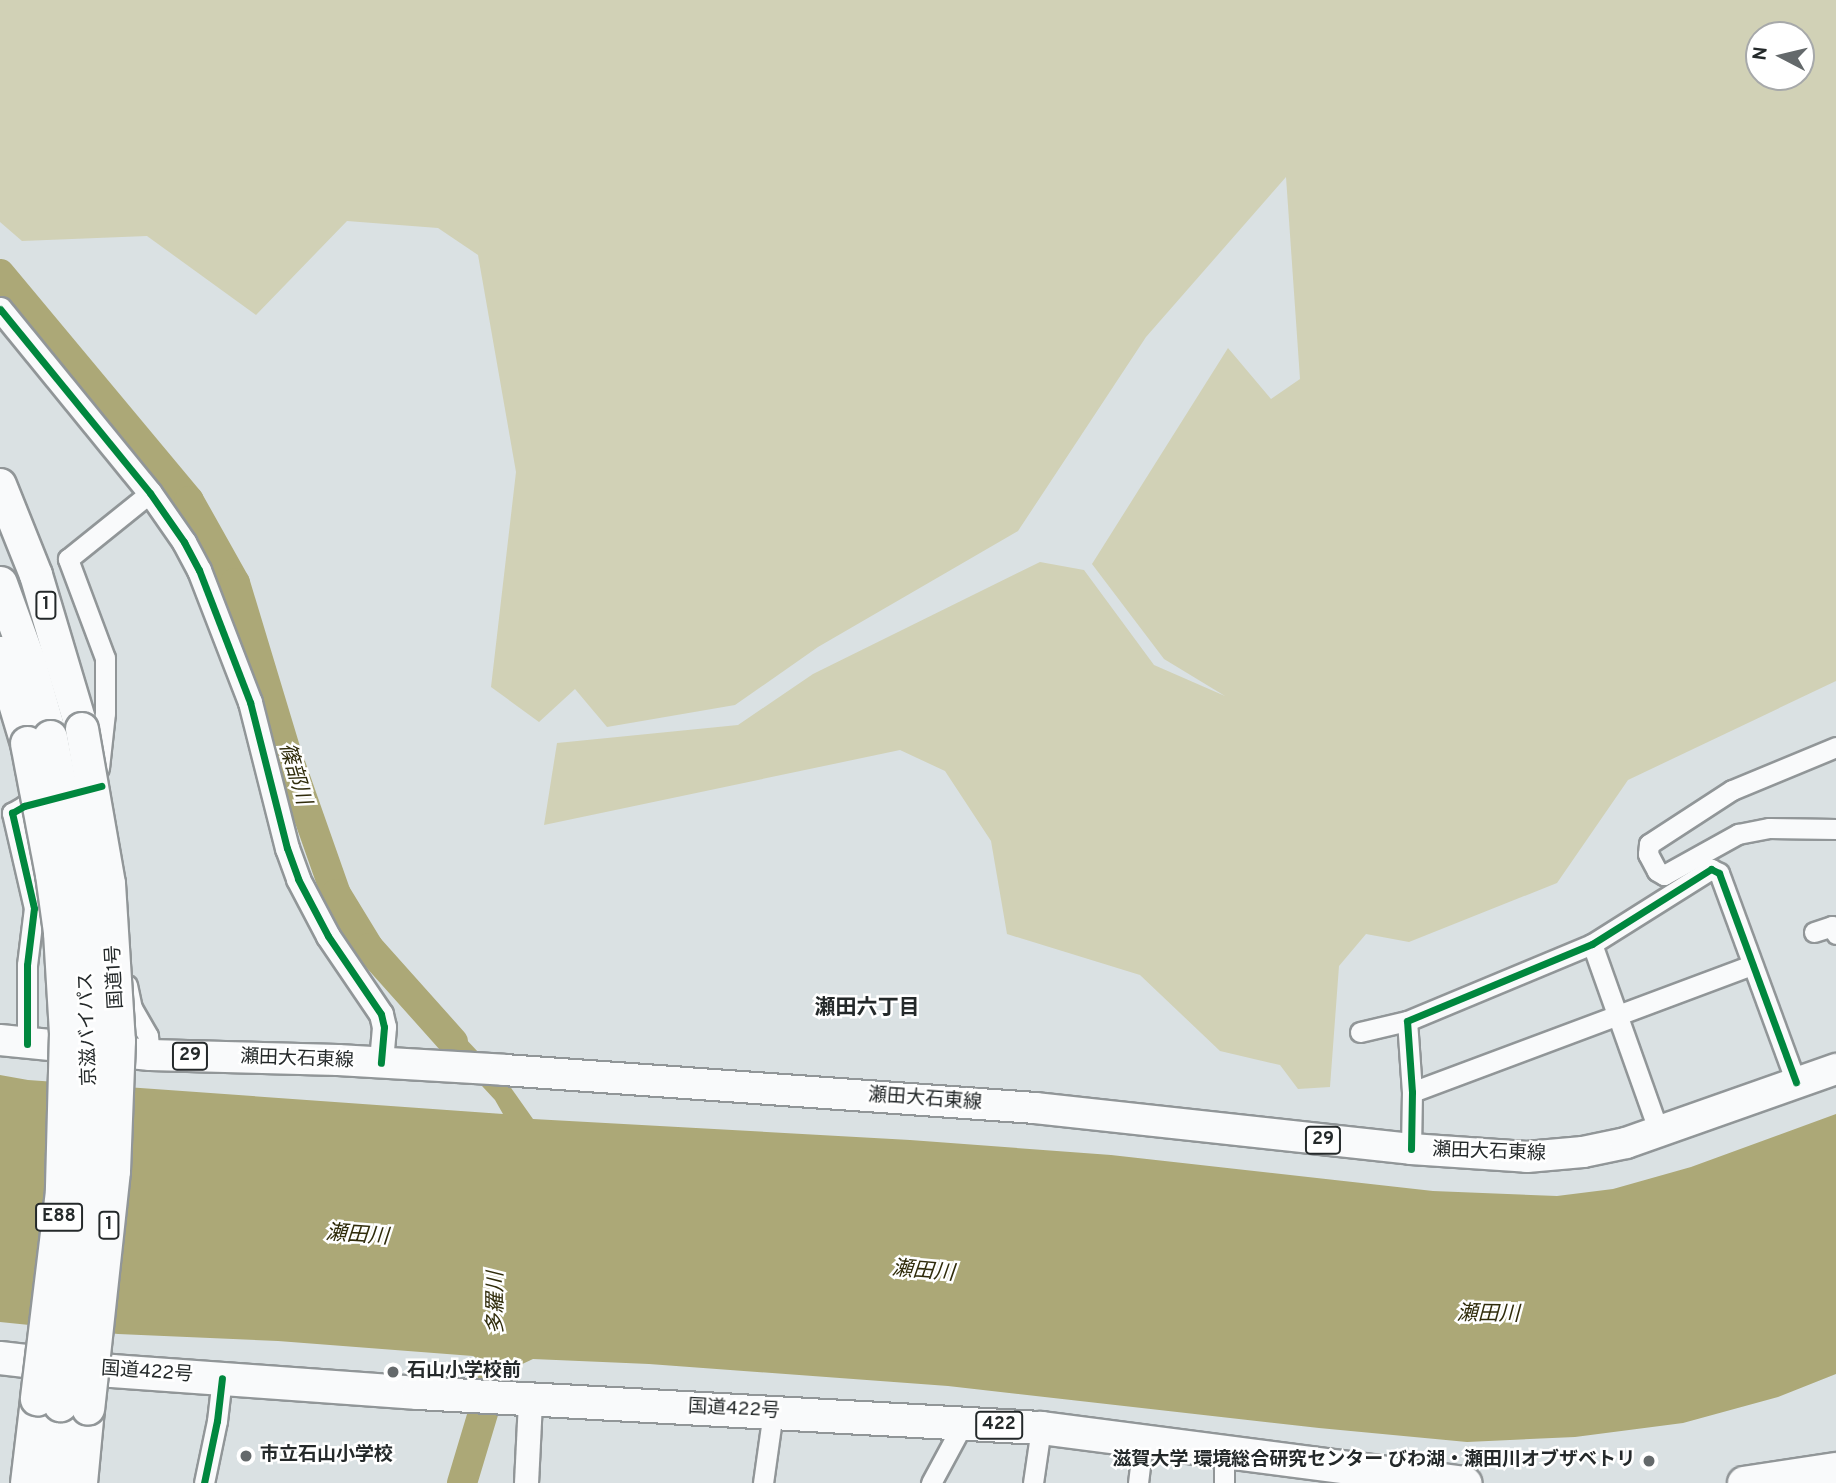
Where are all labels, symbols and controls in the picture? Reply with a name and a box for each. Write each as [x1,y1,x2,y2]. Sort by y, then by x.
north arrow [1745,21,1815,91]
text: N [1748,45,1774,62]
road number: 1 [34,590,58,620]
water label: 篠部川 [273,740,315,808]
street label: 国道1号 [103,944,129,1010]
street label: 京滋バイパス [76,972,102,1086]
district label: 瀬田六丁目 [815,996,919,1022]
road number: 29 [171,1042,209,1070]
street label: 瀬田大石東線 [240,1047,354,1073]
street label: 瀬田大石東線 [867,1085,983,1115]
road number: 29 [1304,1126,1342,1154]
street label: 瀬田大石東線 [1432,1140,1546,1166]
road number: E88 [34,1202,84,1232]
road number: 1 [97,1210,121,1240]
water label: 瀬田川 [325,1221,389,1251]
water label: 瀬田川 [891,1257,955,1287]
water label: 多羅川 [484,1272,510,1334]
water label: 瀬田川 [1456,1302,1520,1328]
street label: 国道422号 [100,1358,194,1388]
place label: 石山小学校前 [407,1361,521,1383]
marker: 石山小学校前 [385,1364,401,1380]
street label: 国道422号 [687,1396,781,1424]
road number: 422 [974,1410,1024,1440]
place label: 市立石山小学校 [260,1445,393,1467]
marker: 市立石山小学校 [238,1448,254,1464]
place label: 滋賀大学 環境総合研究センター びわ湖・瀬田川オブザベトリ [1113,1450,1635,1472]
marker: 滋賀大学 環境総合研究センター びわ湖・瀬田川オブザベトリ [1641,1453,1657,1469]

